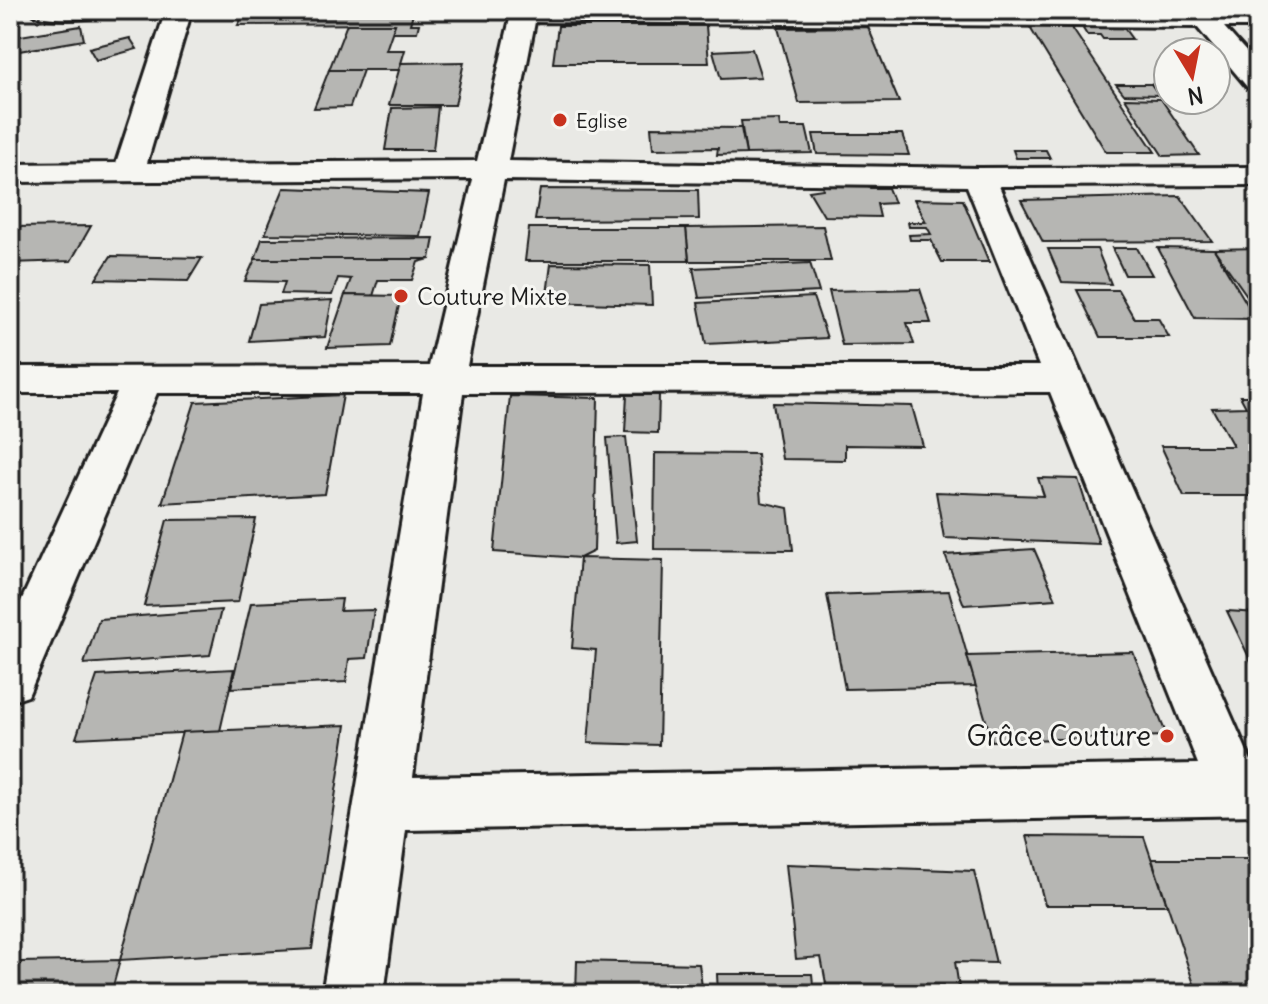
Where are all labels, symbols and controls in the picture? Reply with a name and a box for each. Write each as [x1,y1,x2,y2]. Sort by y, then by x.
north arrow [1152,36,1232,116]
text: N [1186,81,1205,111]
place label: Eglise [576,108,627,133]
marker: Eglise [551,111,569,129]
place label: Couture Mixte [417,281,567,311]
marker: Couture Mixte [392,287,410,305]
place label: Grâce Couture [967,718,1151,754]
marker: Grâce Couture [1158,727,1176,745]

